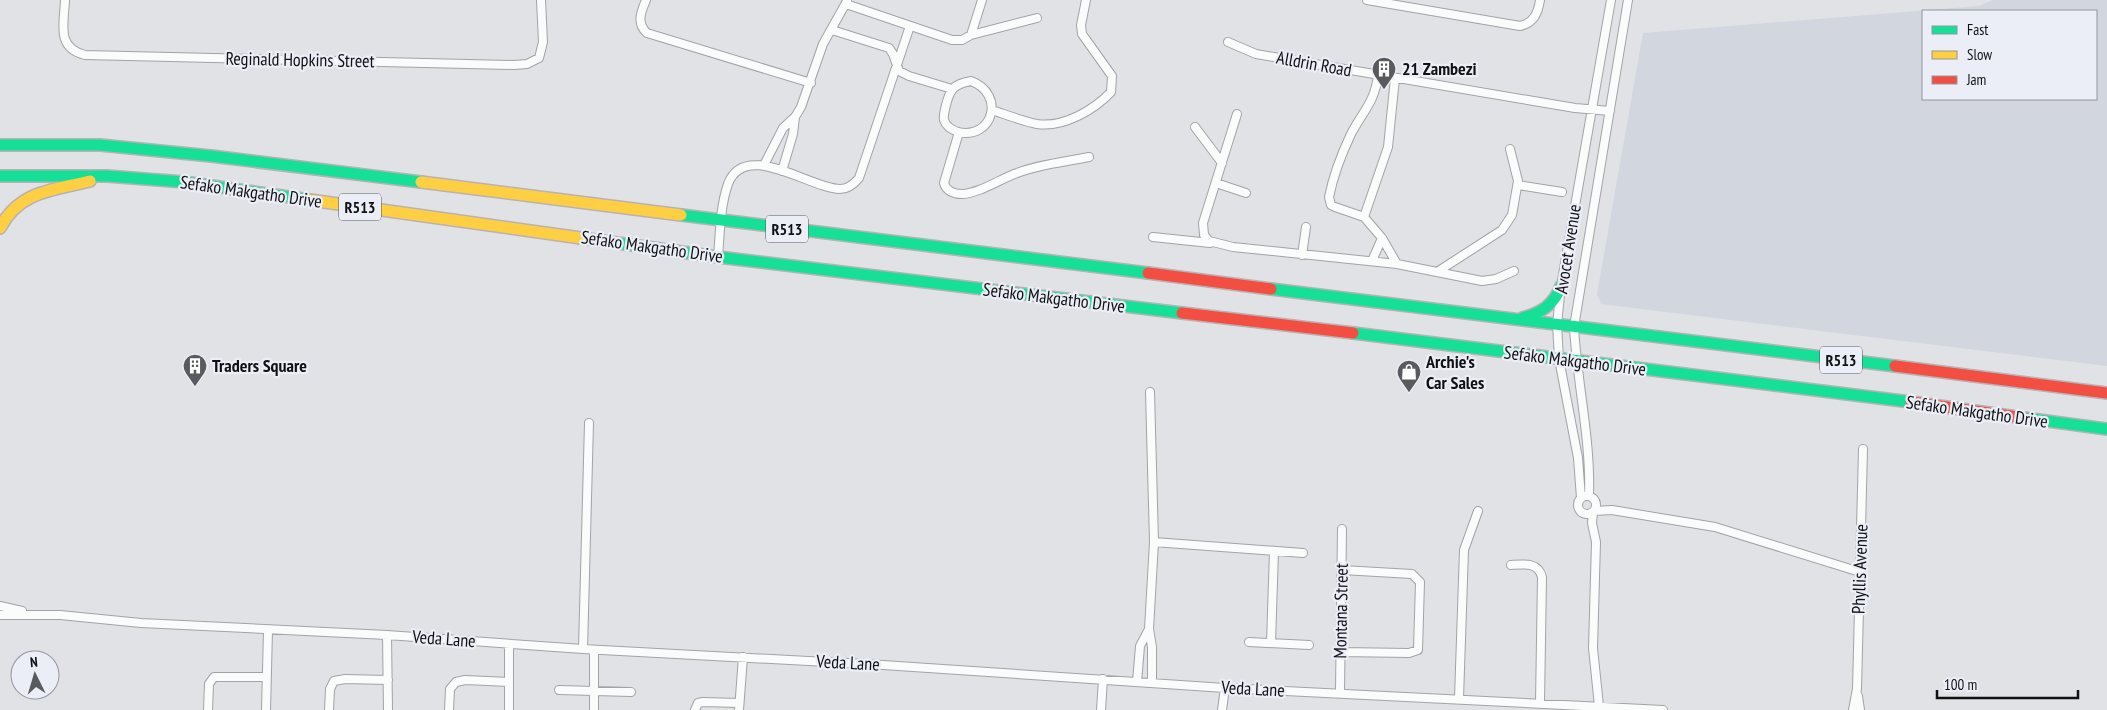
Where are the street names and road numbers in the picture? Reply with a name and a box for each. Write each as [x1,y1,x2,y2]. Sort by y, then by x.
street label: Alldrin Road [1275,46,1353,81]
street label: Reginald Hopkins Street [225,47,375,72]
street label: Sefako Makgatho Drive [179,170,323,213]
road number: R513 [339,193,381,220]
street label: Avocet Avenue [1549,203,1586,295]
road number: R513 [766,215,808,242]
street label: Sefako Makgatho Drive [580,225,724,268]
street label: Sefako Makgatho Drive [982,277,1126,318]
street label: Sefako Makgatho Drive [1503,340,1647,381]
road number: R513 [1820,346,1862,374]
street label: Sefako Makgatho Drive [1905,390,2049,433]
street label: Phyllis Avenue [1846,524,1873,614]
street label: Montana Street [1328,563,1353,659]
street label: Veda Lane [411,625,476,652]
street label: Veda Lane [815,649,880,676]
street label: Veda Lane [1220,675,1285,702]

